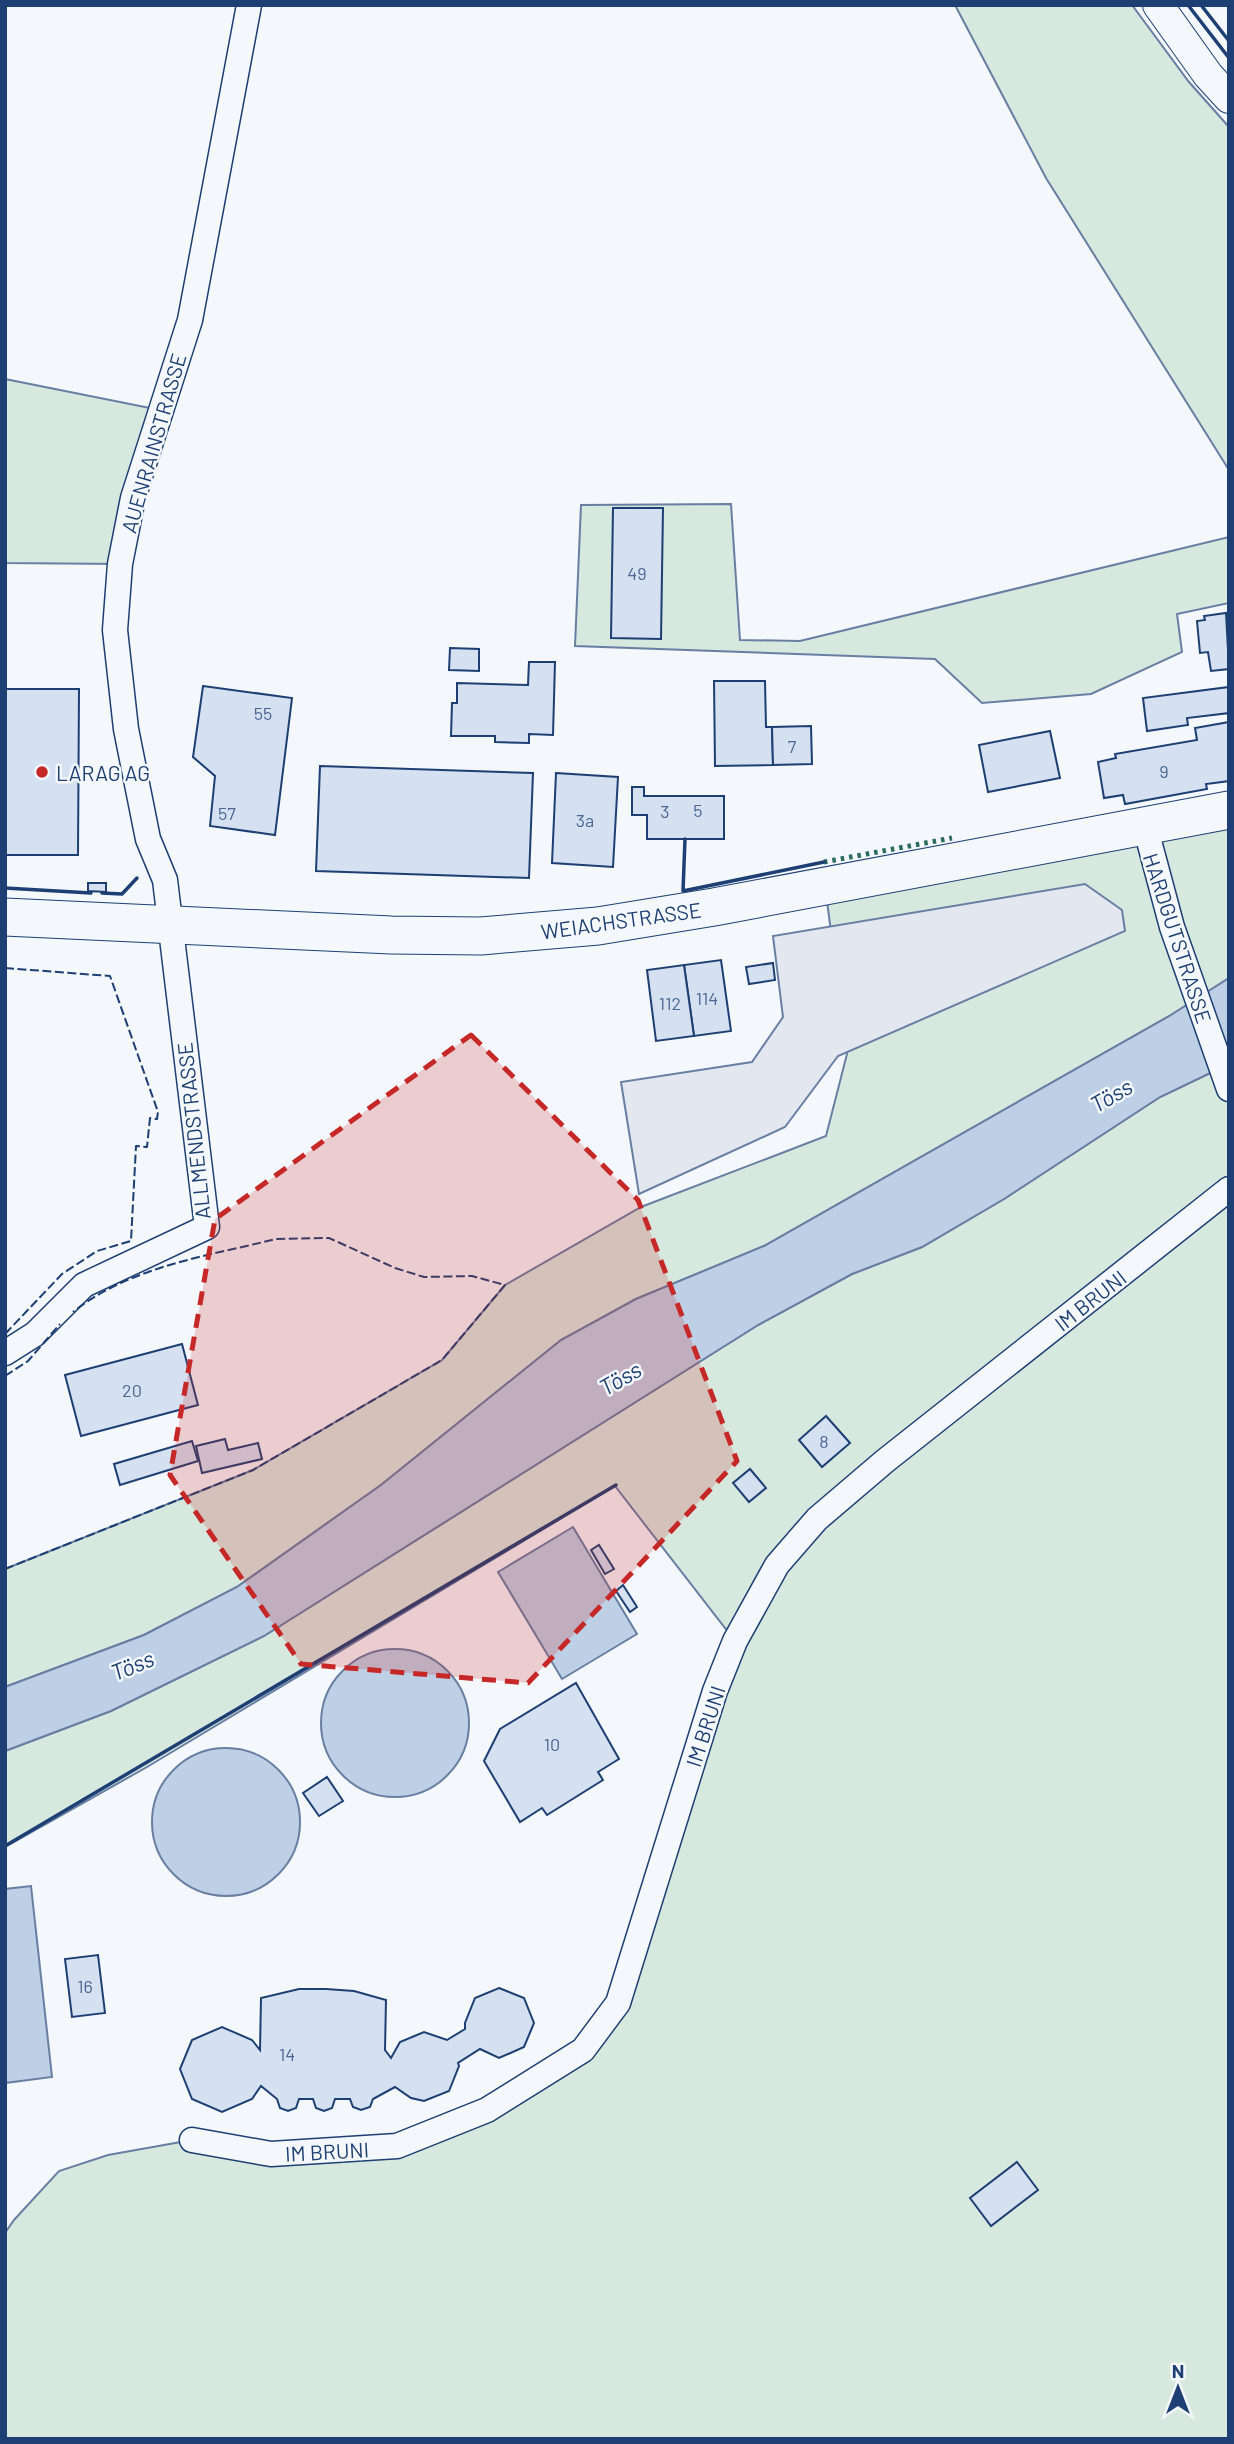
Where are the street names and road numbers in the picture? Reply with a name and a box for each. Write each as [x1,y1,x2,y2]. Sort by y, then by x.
street label: AUENRAINSTRASSE [115,350,191,536]
street label: HARDGUTSTRASSE [1139,850,1217,1026]
street label: WEIACHSTRASSE [539,896,703,944]
street label: ALLMENDSTRASSE [171,1041,215,1221]
street label: IM BRUNI [1049,1264,1131,1336]
street label: IM BRUNI [680,1682,730,1770]
street label: IM BRUNI [284,2136,370,2166]

